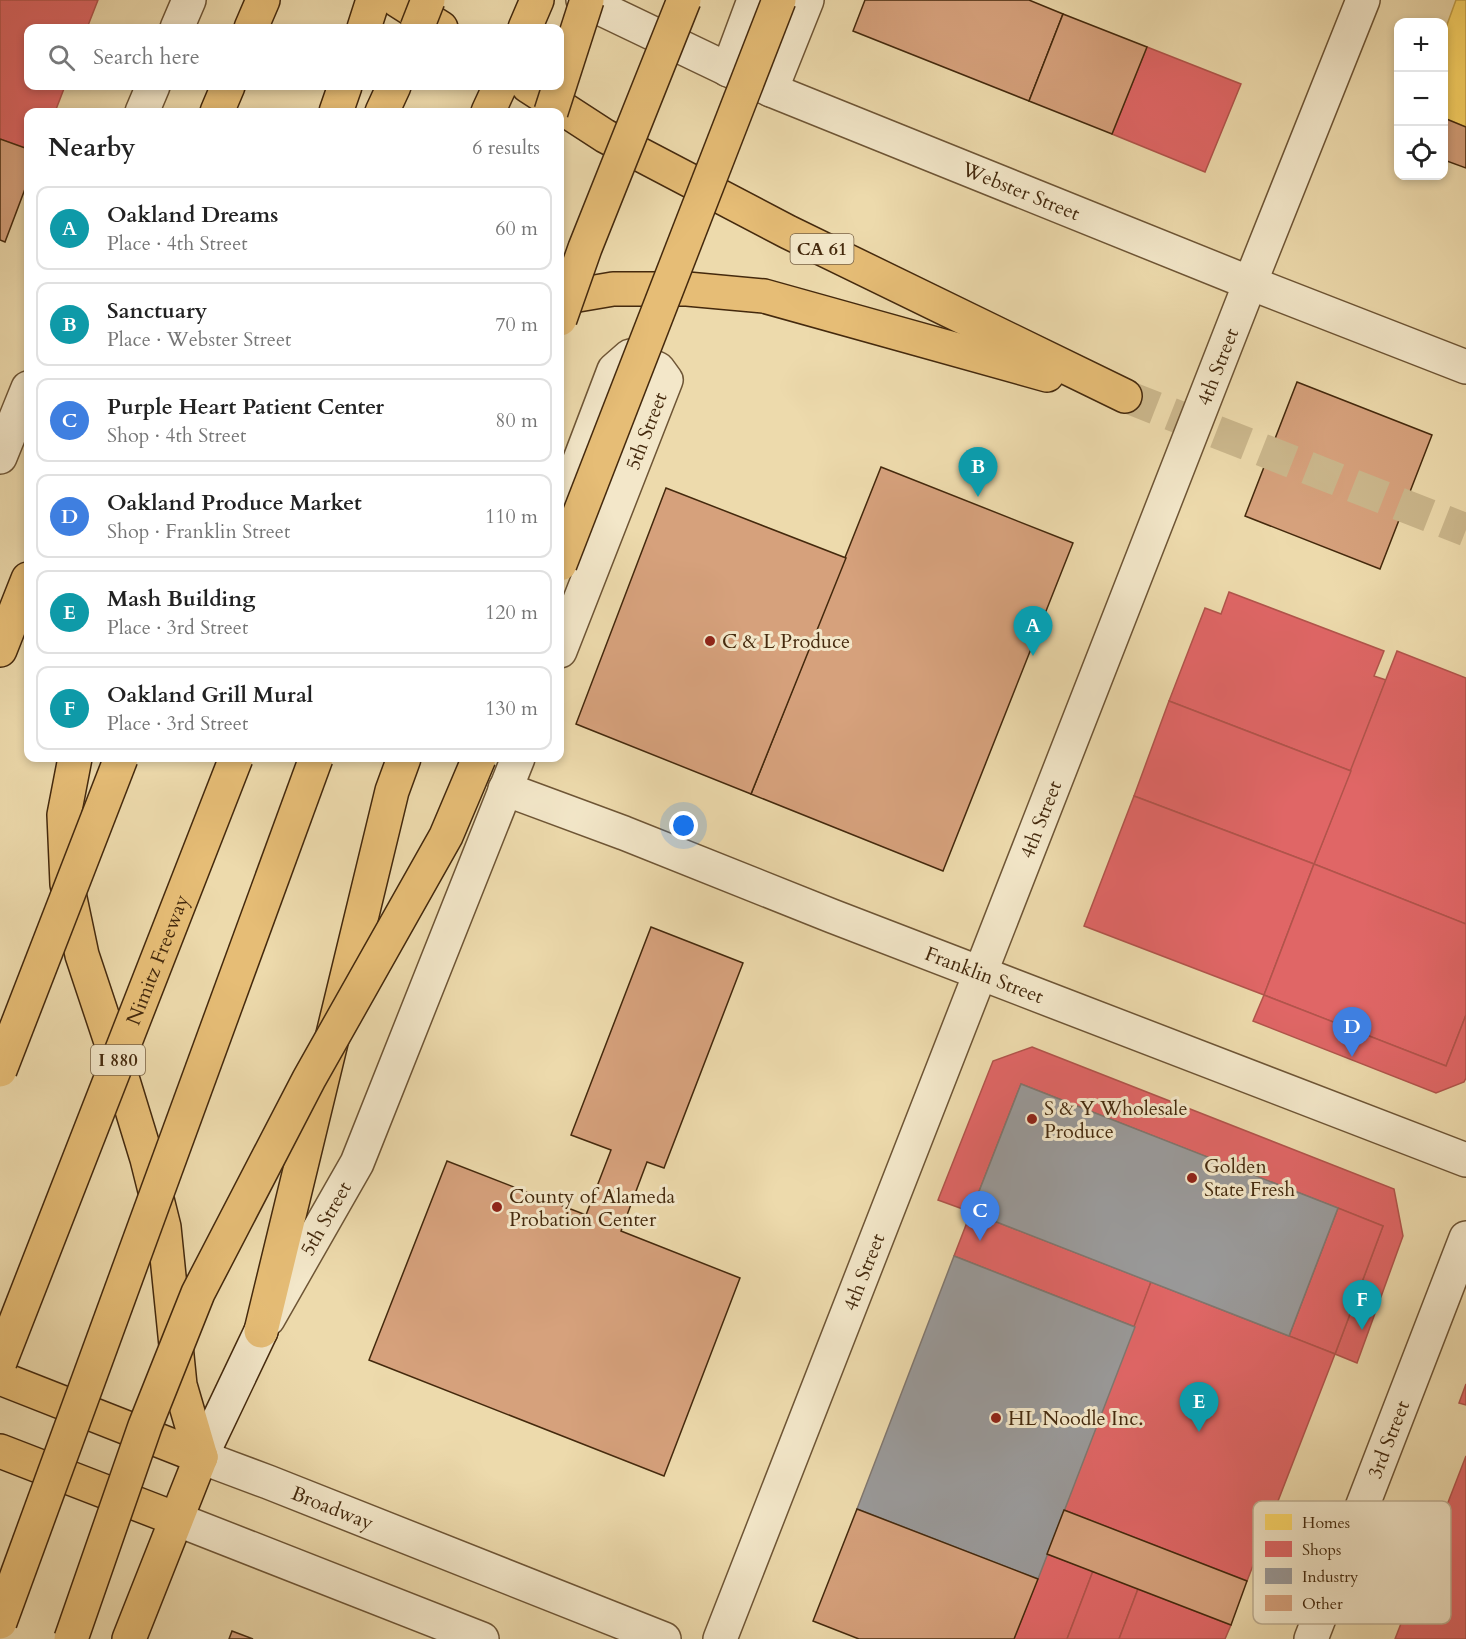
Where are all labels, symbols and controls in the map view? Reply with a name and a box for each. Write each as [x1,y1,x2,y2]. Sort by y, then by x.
map controls [1394,18,1448,180]
button: + [1394,18,1448,72]
search box [24,24,564,90]
icon: search [45,41,78,74]
text: Search here [93,42,200,72]
button: − [1394,72,1448,126]
button: locate [1394,126,1448,180]
text: Nearby [48,130,136,165]
text: 6 results [472,134,540,161]
street label: Webster Street [957,155,1084,227]
text: Oakland Dreams [107,200,279,230]
text: A [62,215,77,242]
text: 60 m [495,215,538,242]
text: Place · 4th Street [107,230,248,257]
road number: CA 61 [790,234,854,264]
text: Sanctuary [107,296,207,326]
text: B [62,311,77,338]
text: 70 m [495,311,538,338]
street label: 4th Street [1190,324,1245,410]
text: Place · Webster Street [107,326,291,353]
street label: 5th Street [619,388,674,474]
text: Purple Heart Patient Center [107,392,384,422]
text: C [62,407,77,434]
text: 80 m [495,407,538,434]
text: Shop · 4th Street [107,422,246,449]
pin: B [958,448,998,497]
text: Oakland Produce Market [107,488,362,518]
text: D [61,503,78,530]
text: 110 m [485,503,538,530]
text: Shop · Franklin Street [107,518,290,545]
text: Mash Building [107,584,255,614]
text: E [63,599,76,626]
text: 120 m [485,599,538,626]
pin: A [1014,606,1052,656]
text: Place · 3rd Street [107,614,248,641]
place label: C & L Produce [722,628,850,655]
marker: C & L Produce [703,634,717,648]
text: Oakland Grill Mural [107,680,313,710]
text: F [64,695,75,722]
text: 130 m [485,695,538,722]
text: Place · 3rd Street [107,710,248,737]
street label: 4th Street [1013,776,1068,862]
your location [669,811,698,840]
street label: Nimitz Freeway [120,890,196,1029]
street label: Franklin Street [921,940,1048,1010]
pin: D [1332,1008,1372,1057]
road number: I 880 [91,1045,145,1075]
place label: S & Y Wholesale Produce [1044,1095,1187,1145]
marker: S & Y Wholesale Produce [1025,1112,1039,1126]
place label: Golden State Fresh [1204,1153,1295,1203]
marker: Golden State Fresh [1185,1171,1199,1185]
street label: 5th Street [294,1176,358,1260]
place label: County of Alameda Probation Center [509,1183,676,1233]
pin: C [960,1192,1000,1241]
marker: County of Alameda Probation Center [490,1200,504,1214]
street label: 4th Street [837,1229,891,1315]
pin: F [1342,1280,1382,1330]
pin: E [1180,1382,1218,1432]
street label: 3rd Street [1361,1396,1416,1483]
place label: HL Noodle Inc. [1008,1405,1143,1432]
marker: HL Noodle Inc. [989,1411,1003,1425]
street label: Broadway [287,1480,378,1537]
legend [1253,1501,1451,1624]
text: Homes [1302,1512,1350,1534]
text: Shops [1302,1539,1341,1561]
text: Industry [1302,1566,1359,1588]
text: Other [1302,1593,1343,1615]

